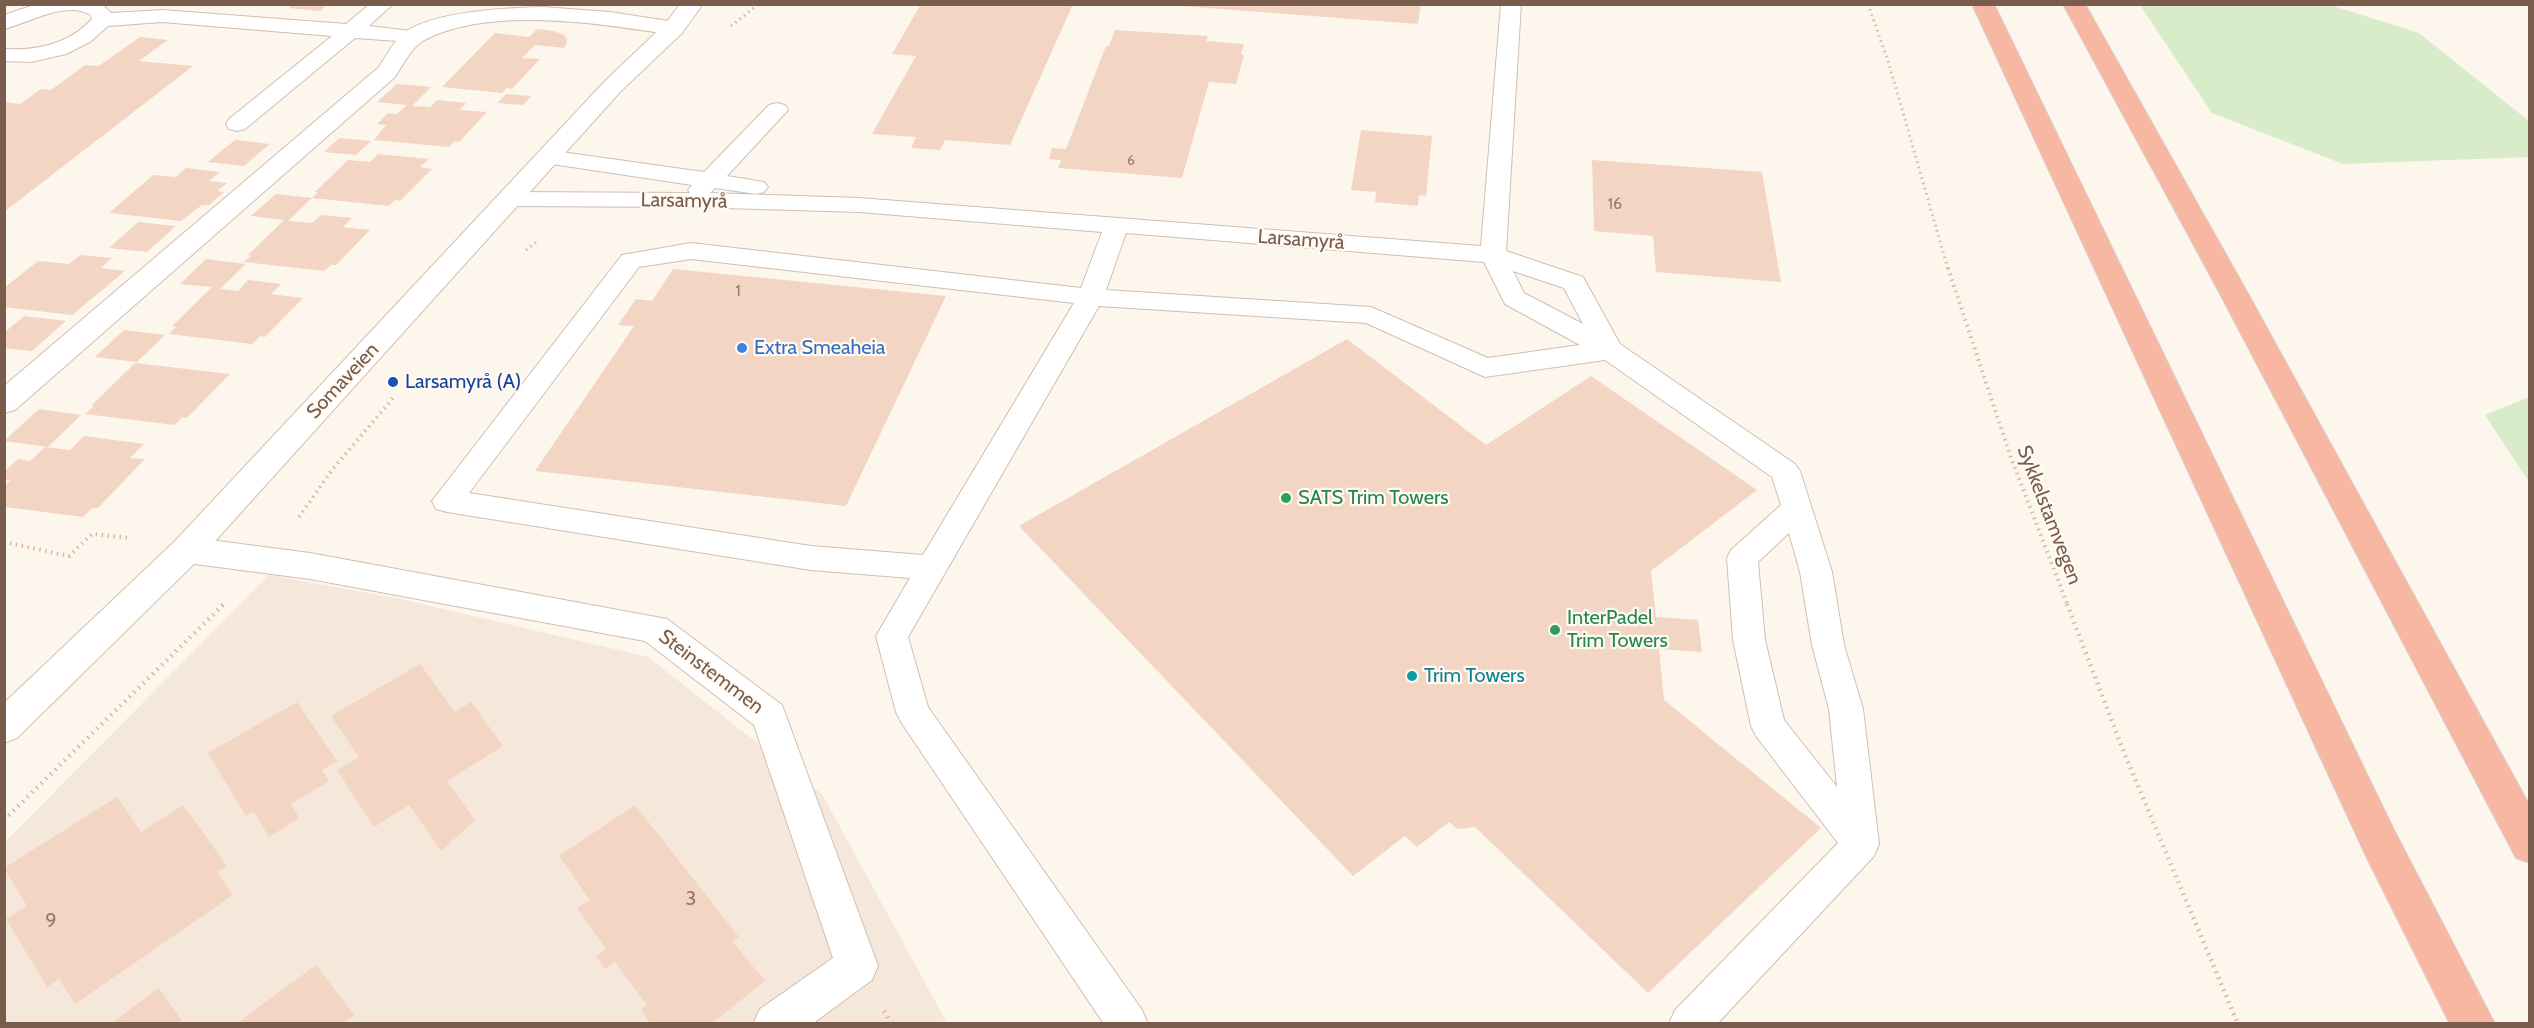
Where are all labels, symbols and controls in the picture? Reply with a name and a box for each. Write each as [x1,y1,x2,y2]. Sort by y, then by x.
house number: 6 [1127,153,1135,169]
street label: Larsamyrå [640,188,728,214]
house number: 16 [1608,194,1622,214]
street label: Larsamyrå [1257,225,1345,255]
house number: 1 [735,281,741,301]
place label: Extra Smeaheia [754,336,885,360]
street label: Somaveien [302,338,384,424]
marker: Extra Smeaheia [735,341,749,355]
place label: Larsamyrå (A) [405,370,521,394]
marker: Larsamyrå (A) [386,375,400,389]
street label: Sykkelstamvegen [2011,442,2087,588]
place label: SATS Trim Towers [1298,486,1448,510]
marker: SATS Trim Towers [1279,491,1293,505]
place label: InterPadel Trim Towers [1567,606,1668,653]
marker: InterPadel Trim Towers [1548,623,1562,637]
street label: Steinstemmen [654,625,768,719]
place label: Trim Towers [1424,664,1525,688]
marker: Trim Towers [1405,669,1419,683]
house number: 3 [686,887,696,911]
house number: 9 [45,909,57,933]

